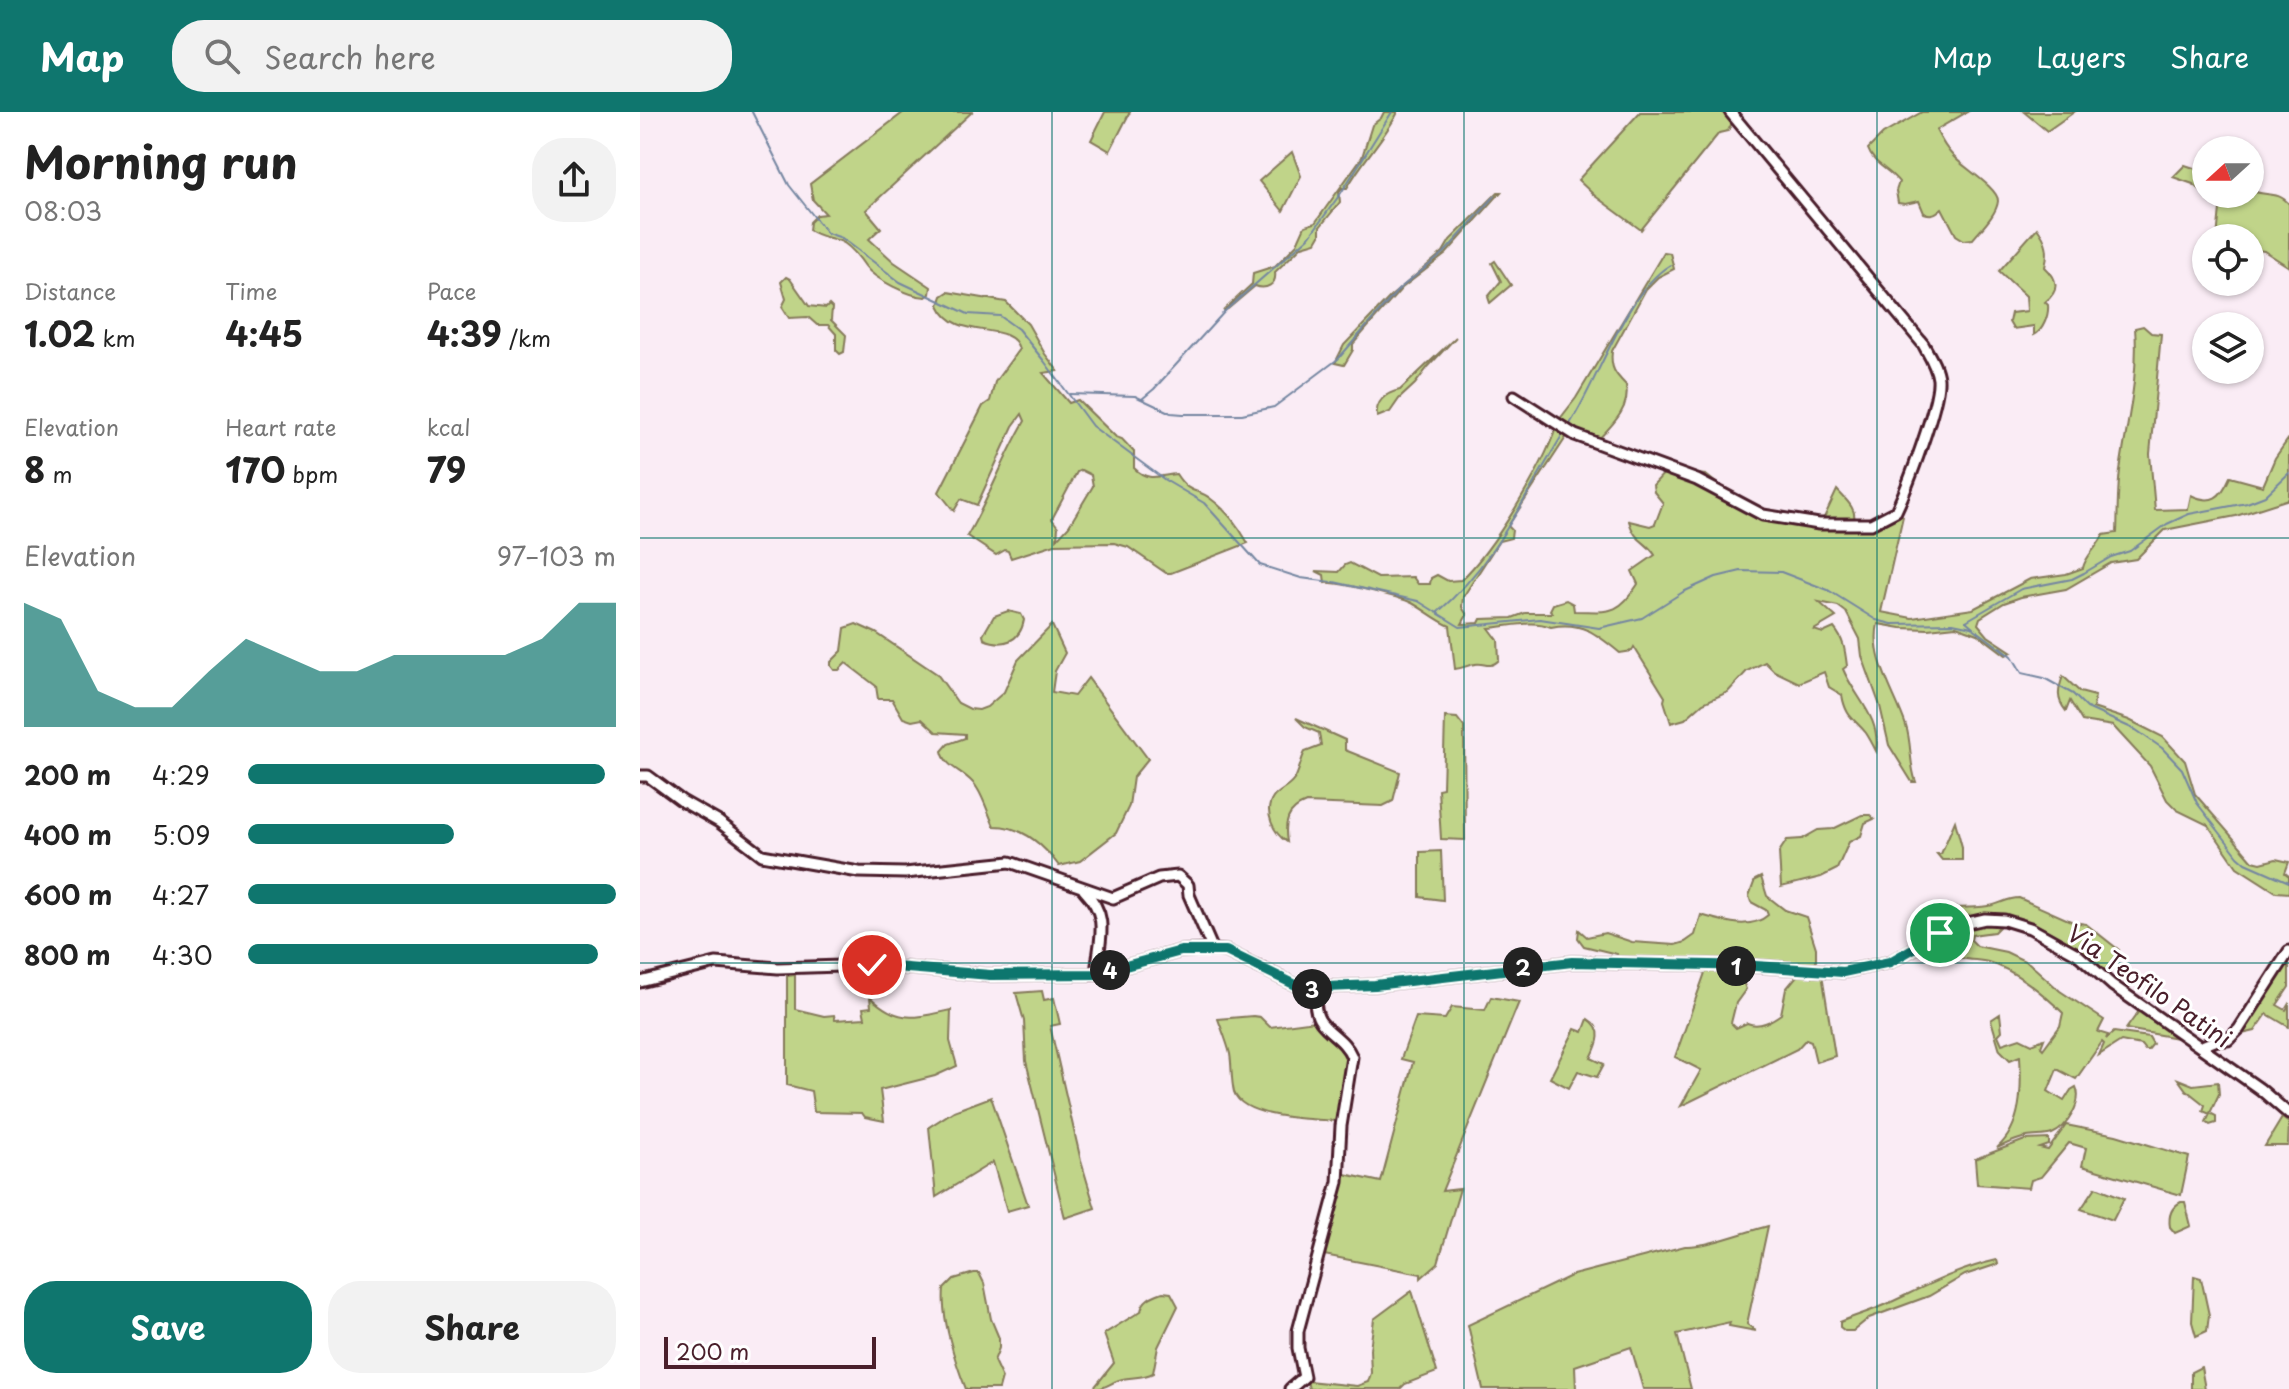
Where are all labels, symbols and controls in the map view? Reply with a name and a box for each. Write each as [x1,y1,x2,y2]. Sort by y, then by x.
search box [172,20,732,92]
text: Map [40,28,124,85]
icon: search [200,34,244,78]
text: Search here [264,34,436,79]
text: Map [1932,35,1992,78]
text: Layers [2036,35,2126,78]
text: Share [2170,35,2249,78]
text: Morning run [24,128,298,194]
north arrow [2192,136,2264,208]
map controls [2192,136,2264,384]
button: share [532,138,616,222]
text: 08:03 [24,191,102,230]
button: locate [2192,224,2264,296]
text: Distance [24,274,116,307]
text: Time [225,274,277,307]
text: Pace [427,274,476,307]
text: 1.02 [24,307,95,359]
text: 4:45 [225,307,303,359]
text: 4:39 [427,307,502,359]
button: layers [2192,312,2264,384]
text: km [95,321,136,354]
text: /km [502,321,551,354]
text: Elevation [24,410,119,443]
text: Heart rate [225,410,336,443]
text: kcal [427,410,471,443]
text: 8 [24,443,45,495]
text: 170 [225,443,285,495]
text: 79 [427,443,466,495]
text: m [45,457,72,490]
text: bpm [285,457,338,490]
text: Elevation [24,536,136,575]
text: 97–103 m [497,536,616,575]
text: 200 m [24,755,111,794]
text: 4:29 [152,755,210,794]
text: 400 m [24,815,112,854]
text: 5:09 [152,815,210,854]
text: 600 m [24,875,112,914]
text: 4:27 [152,875,209,914]
pin [1906,899,1974,967]
icon: arrive [1918,911,1962,955]
street label: Via Teofilo Patini [2060,915,2240,1055]
pin [838,931,906,999]
text: 800 m [24,935,111,974]
text: 4:30 [152,935,213,974]
icon: check [850,943,894,987]
pin: 1 [1716,946,1756,986]
pin: 2 [1503,947,1543,987]
text: 1 [1731,949,1741,982]
pin: 4 [1090,950,1130,990]
text: 2 [1515,950,1531,983]
text: 4 [1103,953,1117,986]
pin: 3 [1292,969,1332,1009]
text: 3 [1305,972,1319,1005]
button: Save [24,1281,312,1373]
button: Share [328,1281,616,1373]
scale bar [664,1333,876,1369]
text: 200 m [676,1334,749,1367]

